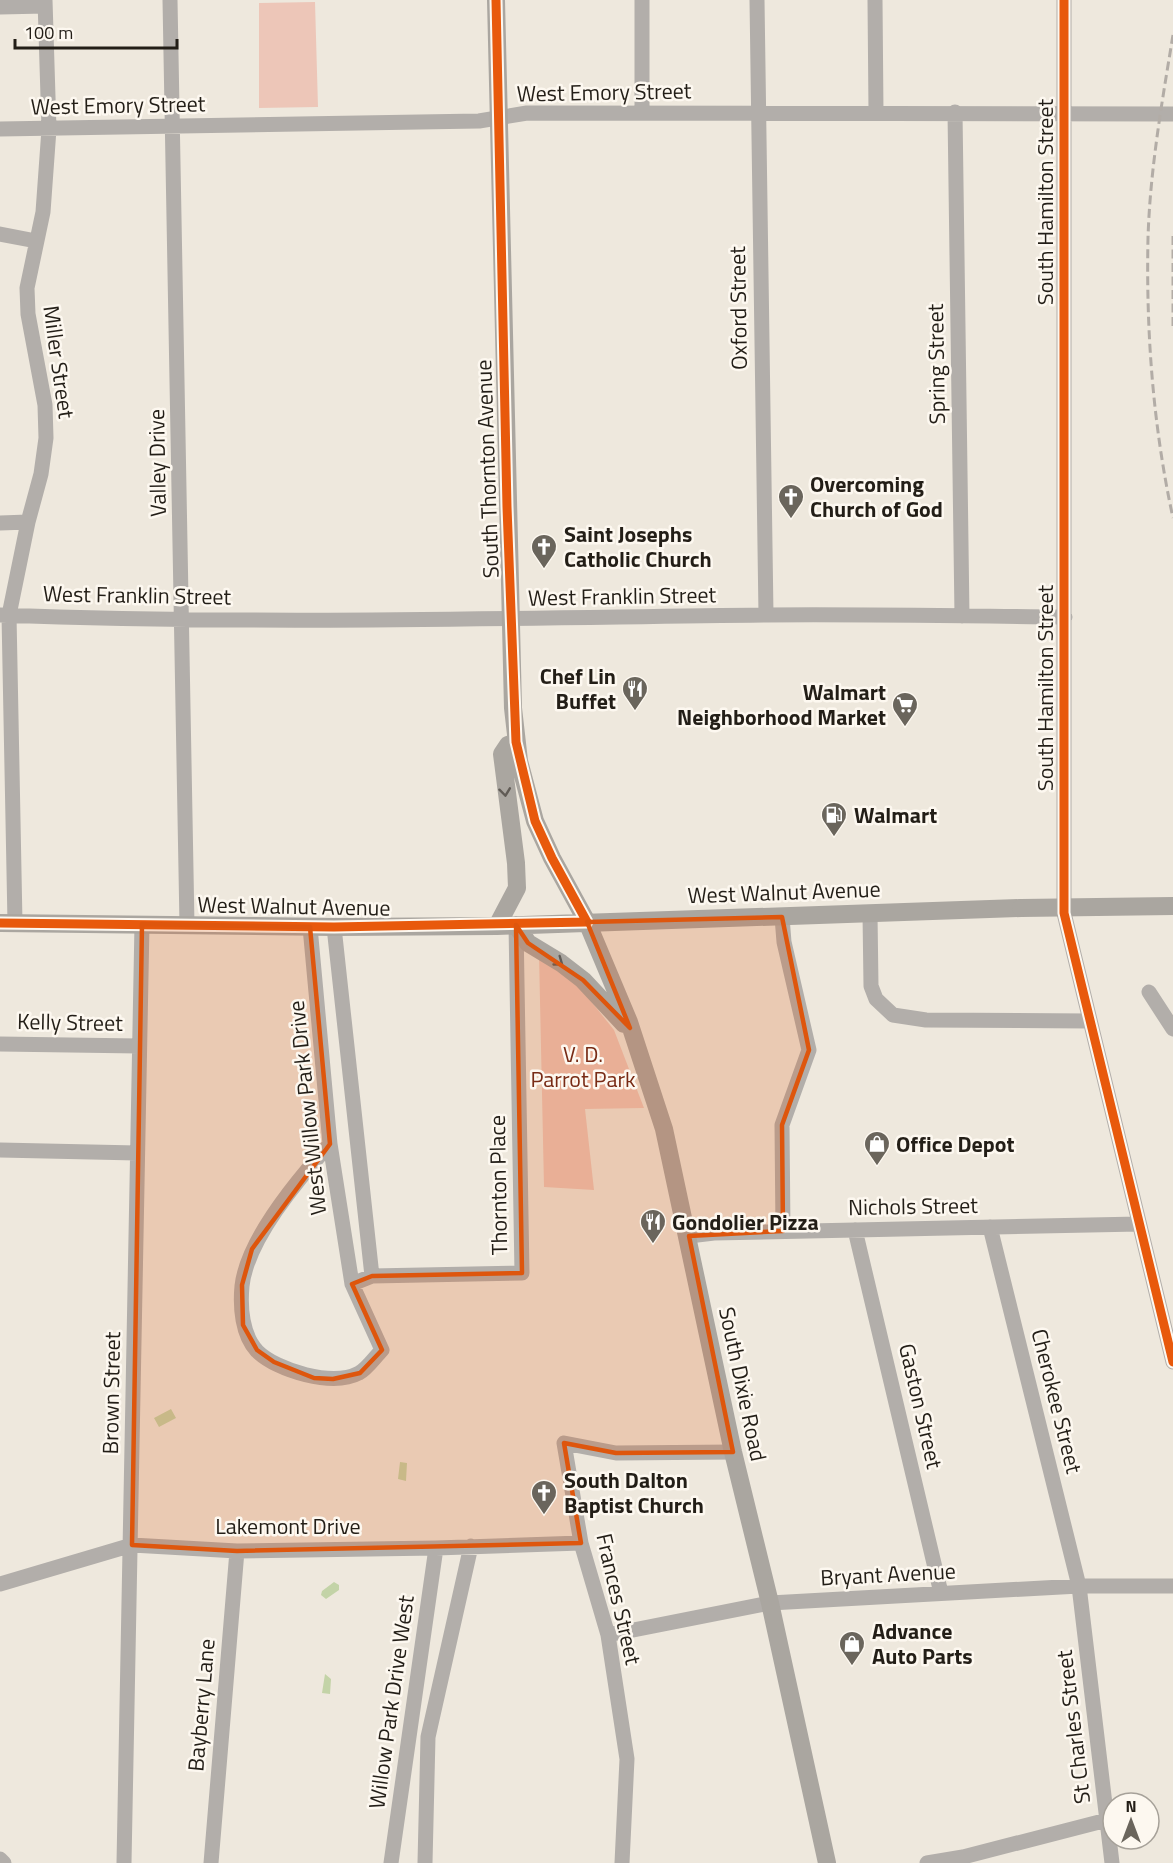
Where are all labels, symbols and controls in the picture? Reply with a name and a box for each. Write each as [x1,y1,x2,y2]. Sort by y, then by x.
scale bar [15,12,177,50]
text: 100 m [24,19,73,46]
street label: West Emory Street [516,73,692,111]
street label: West Emory Street [30,86,206,124]
street label: South Hamilton Street [1028,98,1062,305]
street label: Oxford Street [720,246,756,370]
street label: Miller Street [34,303,84,421]
street label: Spring Street [918,303,954,425]
street label: South Thornton Avenue [466,359,508,579]
street label: Valley Drive [139,409,175,517]
place label: Overcoming Church of God [810,467,943,526]
church icon: Overcoming Church of God [776,482,806,520]
place label: Saint Josephs Catholic Church [564,517,712,576]
church icon: Saint Josephs Catholic Church [529,532,559,570]
street label: West Franklin Street [43,576,232,614]
street label: West Franklin Street [528,577,717,615]
street label: South Hamilton Street [1028,584,1062,791]
place label: Chef Lin Buffet [540,659,616,718]
restaurant icon: Chef Lin Buffet [620,674,650,712]
place label: Walmart Neighborhood Market [677,675,886,734]
supermarket icon: Walmart Neighborhood Market [890,690,920,728]
one-way arrow [499,787,511,797]
place label: Walmart [854,798,937,832]
fuel station icon: Walmart [819,800,849,838]
street label: West Walnut Avenue [687,872,881,912]
street label: West Walnut Avenue [197,887,391,925]
one-way arrow [553,955,564,966]
street label: West Willow Park Drive [279,999,335,1217]
street label: Kelly Street [17,1004,123,1040]
park label: V. D. Parrot Park [530,1037,636,1096]
street label: Thornton Place [480,1115,516,1255]
place label: Office Depot [896,1127,1014,1161]
shop icon: Office Depot [862,1129,892,1167]
street label: Nichols Street [848,1188,978,1224]
place label: Gondolier Pizza [672,1205,819,1239]
restaurant icon: Gondolier Pizza [638,1207,668,1245]
street label: South Dixie Road [710,1304,776,1464]
street label: Cherokee Street [1023,1325,1091,1477]
street label: Brown Street [93,1331,129,1455]
street label: Gaston Street [890,1340,952,1472]
place label: South Dalton Baptist Church [564,1463,704,1522]
church icon: South Dalton Baptist Church [529,1478,559,1516]
street label: Lakemont Drive [215,1509,361,1543]
street label: Frances Street [587,1530,651,1668]
street label: Bryant Avenue [819,1553,957,1595]
street label: Willow Park Drive West [359,1593,423,1811]
place label: Advance Auto Parts [872,1614,973,1673]
shop icon: Advance Auto Parts [837,1629,867,1667]
street label: Bayberry Lane [178,1637,224,1773]
street label: St Charles Street [1047,1648,1099,1806]
north arrow [1101,1791,1161,1851]
text: N [1125,1794,1137,1818]

